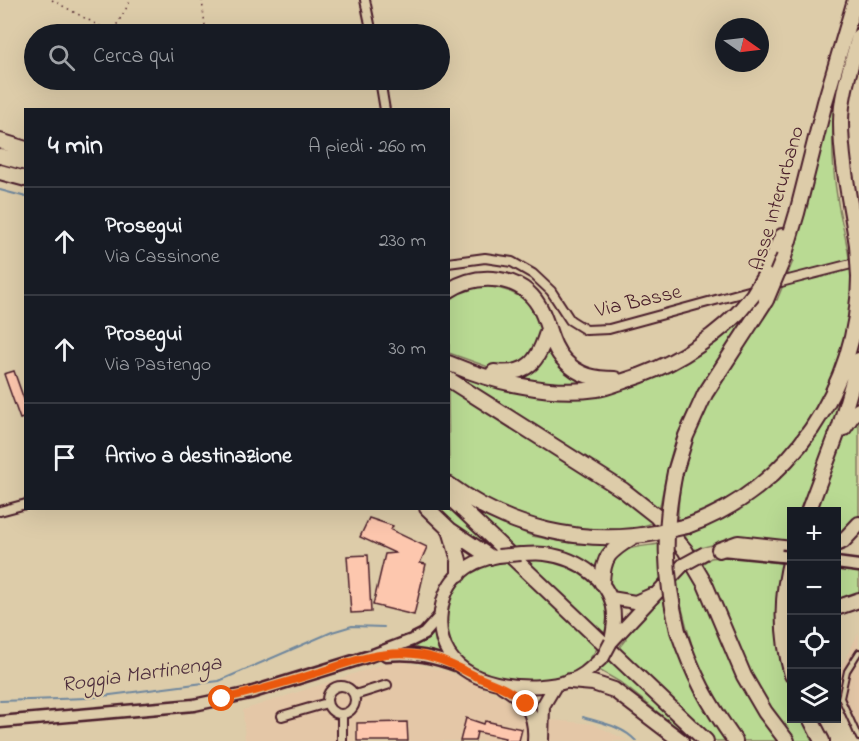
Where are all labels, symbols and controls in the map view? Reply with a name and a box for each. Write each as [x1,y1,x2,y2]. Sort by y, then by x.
north arrow [715,18,769,72]
search box [24,24,450,90]
icon: search [45,41,78,74]
text: Cerca qui [93,41,175,73]
street label: Asse Interurbano [743,123,813,274]
text: 4 min [48,128,103,166]
text: A piedi · 260 m [308,133,426,162]
text: Prosegui [105,211,182,243]
icon: ahead [48,225,81,258]
text: 230 m [379,227,426,256]
text: Via Cassinone [105,243,220,272]
street label: Via Basse [591,277,685,327]
text: Prosegui [105,319,182,351]
icon: ahead [48,333,81,366]
text: 30 m [389,335,426,364]
text: Via Pastengo [105,351,211,380]
icon: arrive [48,441,81,474]
text: Arrivo a destinazione [105,441,292,473]
map controls [787,507,841,723]
button: + [787,507,841,561]
button: − [787,561,841,615]
button: locate [787,615,841,669]
water label: Roggia Martinenga [59,648,225,702]
button: layers [787,669,841,723]
route start [208,685,234,711]
route end [512,690,538,716]

